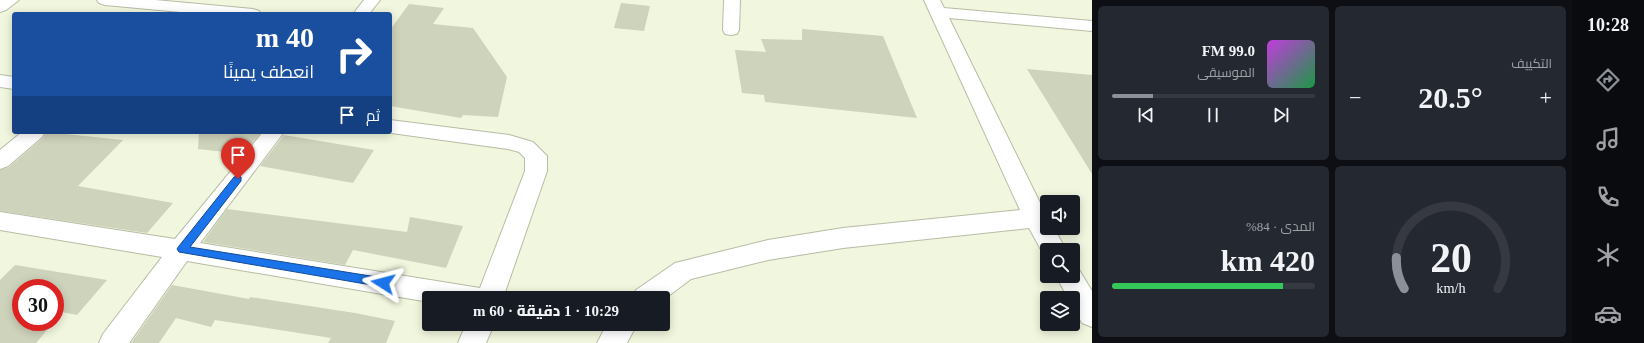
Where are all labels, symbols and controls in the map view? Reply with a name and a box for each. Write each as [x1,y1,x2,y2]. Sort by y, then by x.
text: 10:28 [1587,15,1629,35]
text: 40 m [256,22,314,53]
icon: right [328,28,380,80]
text: 99.0 FM [1202,43,1255,59]
text: التكييف [1511,56,1552,71]
text: انعطف يمينًا [223,62,314,82]
text: الموسيقى [1197,65,1255,80]
icon: directions [1594,66,1622,94]
text: 20.5° [1418,81,1483,114]
text: − [1349,85,1361,110]
text: + [1540,85,1552,110]
icon: arrive [336,104,358,126]
icon: previous [1135,104,1157,126]
icon: pause [1202,104,1224,126]
icon: next [1270,104,1292,126]
text: ثم [366,108,380,124]
icon: music [1594,125,1622,153]
pin [221,138,255,179]
icon: arrive [227,144,249,166]
icon: phone [1594,183,1622,211]
map controls [1040,195,1080,331]
button: sound [1040,195,1080,235]
text: المدى · 84% [1246,219,1315,234]
text: 20 [1430,235,1471,281]
icon: climate [1594,241,1622,269]
button: search [1040,243,1080,283]
text: 420 km [1221,244,1315,277]
position arrow [362,262,404,304]
speed limit sign: 30 [12,279,64,331]
text: km/h [1436,280,1465,296]
button: layers [1040,291,1080,331]
icon: car [1594,300,1622,328]
text: 10:29 · 1 دقيقة · 60 m [473,303,619,319]

